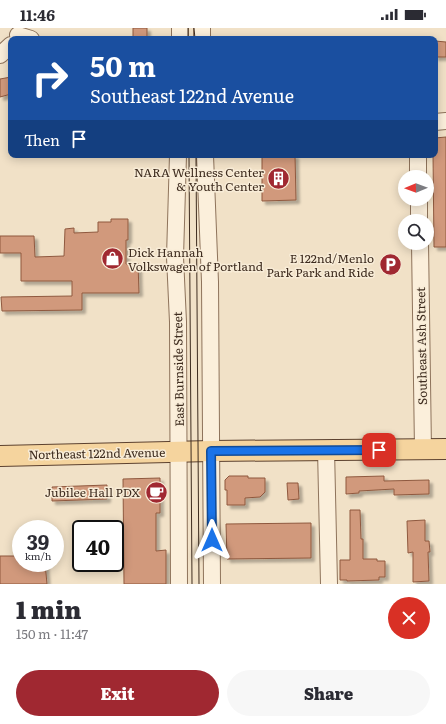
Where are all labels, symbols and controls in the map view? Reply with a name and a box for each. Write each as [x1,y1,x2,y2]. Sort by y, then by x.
text: 11:46 [20,3,55,26]
text: 50 m [90,44,156,86]
icon: right [24,52,76,104]
text: Southeast 122nd Avenue [90,82,294,109]
text: Then [24,128,60,151]
icon: arrive [68,128,90,150]
place label: NARA Wellness Center & Youth Center [134,163,264,195]
building icon: NARA Wellness Center & Youth Center [266,166,292,192]
north arrow [398,170,434,206]
map controls [398,170,434,250]
button: search [398,214,434,250]
place label: Dick Hannah Volkswagen of Portland [128,243,264,275]
shop icon: Dick Hannah Volkswagen of Portland [99,246,125,272]
place label: E 122nd/Menlo Park Park and Ride [266,249,374,281]
parking icon: E 122nd/Menlo Park Park and Ride [377,252,403,278]
street label: Southeast Ash Street [411,287,431,405]
street label: East Burnside Street [168,311,188,427]
pin [362,433,396,467]
icon: arrive [368,439,390,461]
street label: Northeast 122nd Avenue [29,443,165,463]
cafe icon: Jubilee Hall PDX [143,479,169,505]
place label: Jubilee Hall PDX [45,483,141,501]
position arrow [191,519,233,561]
speed limit sign: 40 [72,520,124,572]
text: 39 [27,526,49,556]
text: km/h [25,548,51,563]
text: 1 min [16,591,81,626]
button: close [388,597,430,639]
text: 150 m · 11:47 [16,624,88,643]
button: Exit [16,670,219,716]
button: Share [227,670,430,716]

